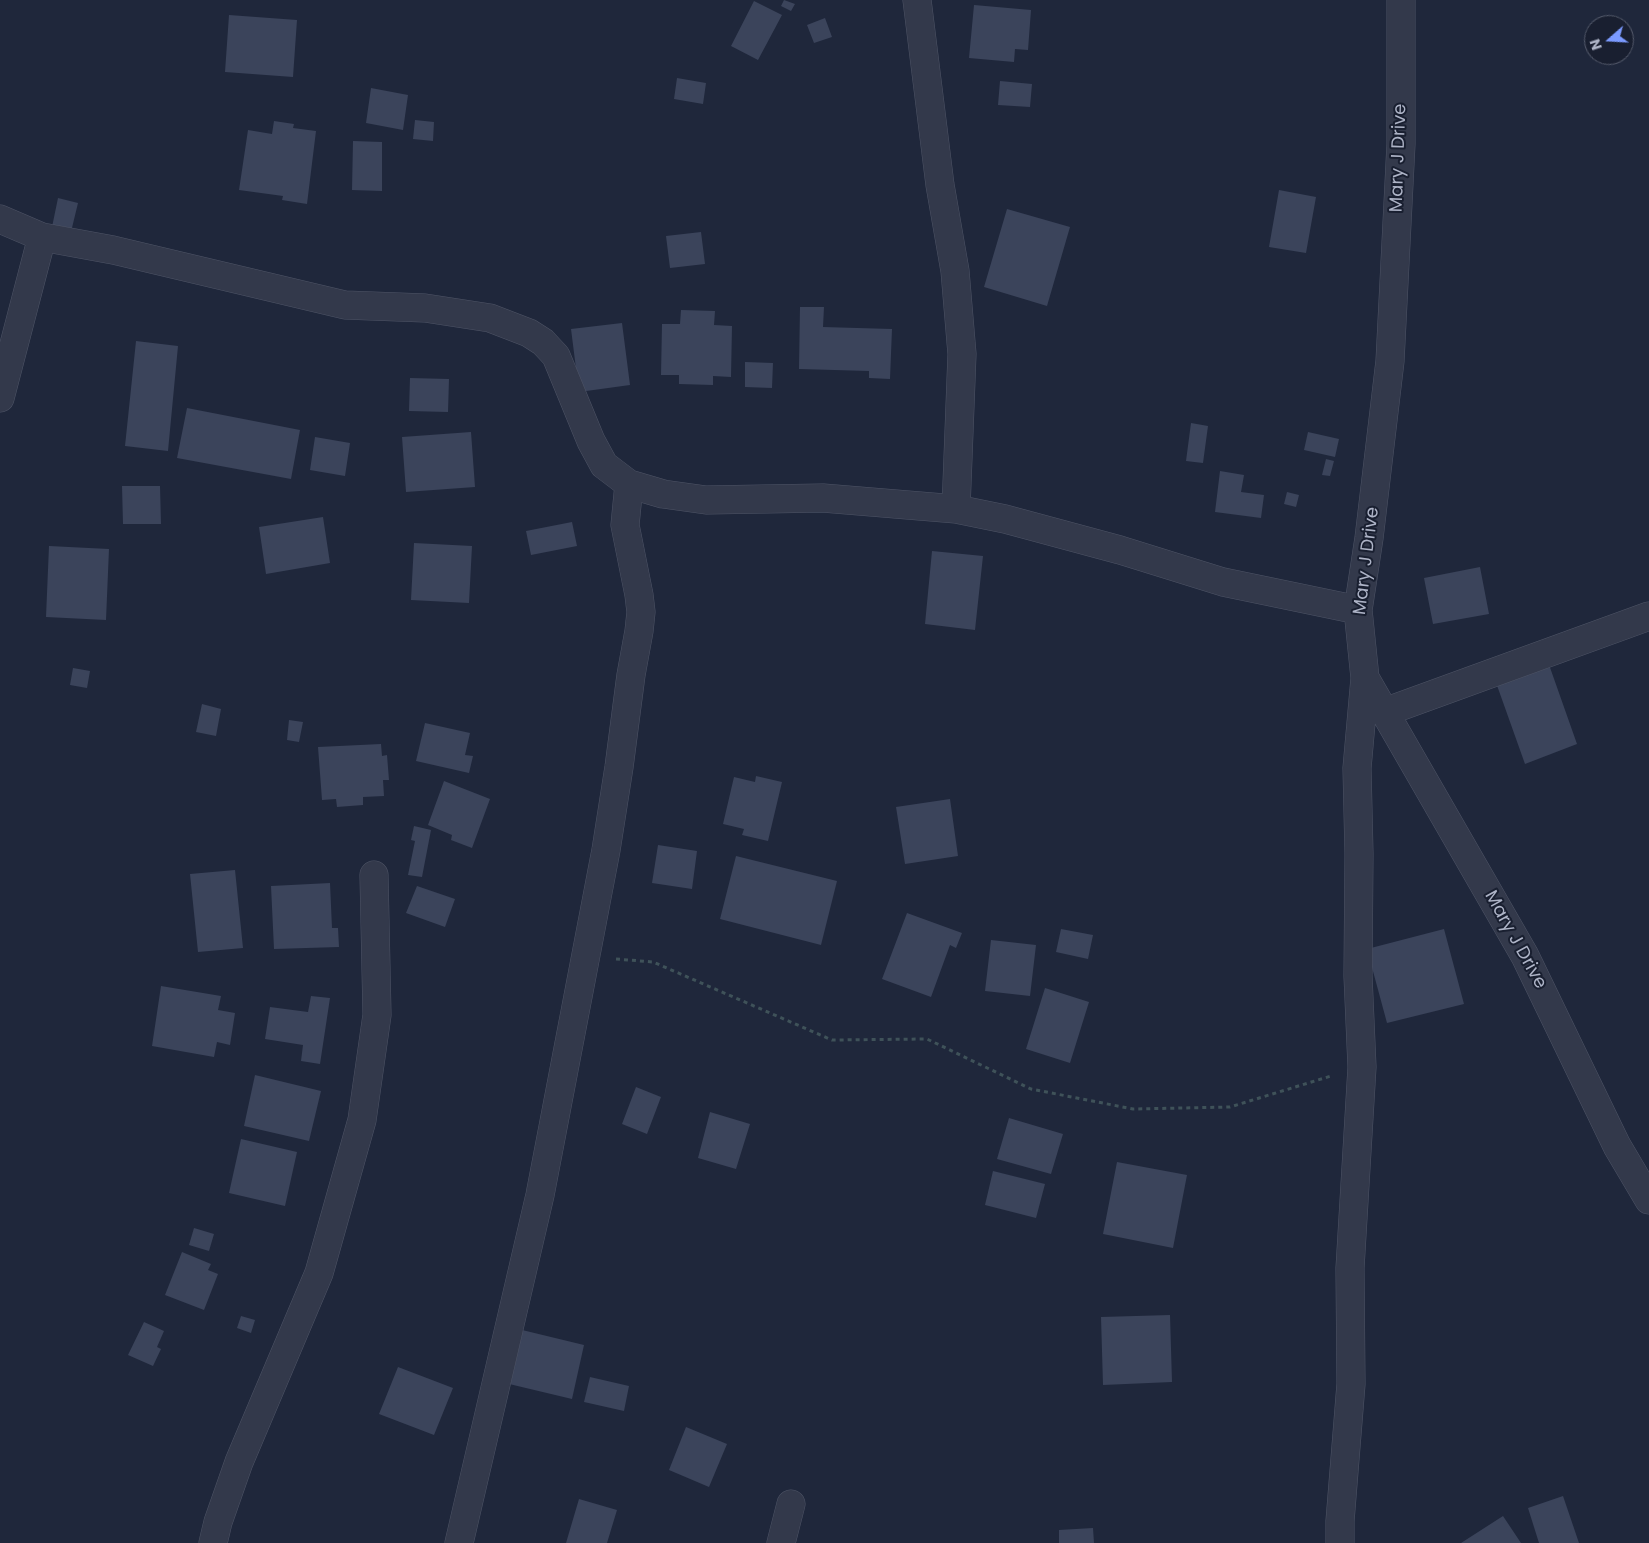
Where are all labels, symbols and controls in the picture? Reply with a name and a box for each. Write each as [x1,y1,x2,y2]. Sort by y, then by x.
north arrow [1584,15,1634,65]
text: N [1585,36,1607,53]
street label: Mary J Drive [1386,103,1412,213]
street label: Mary J Drive [1350,506,1384,616]
street label: Mary J Drive [1479,887,1551,993]

